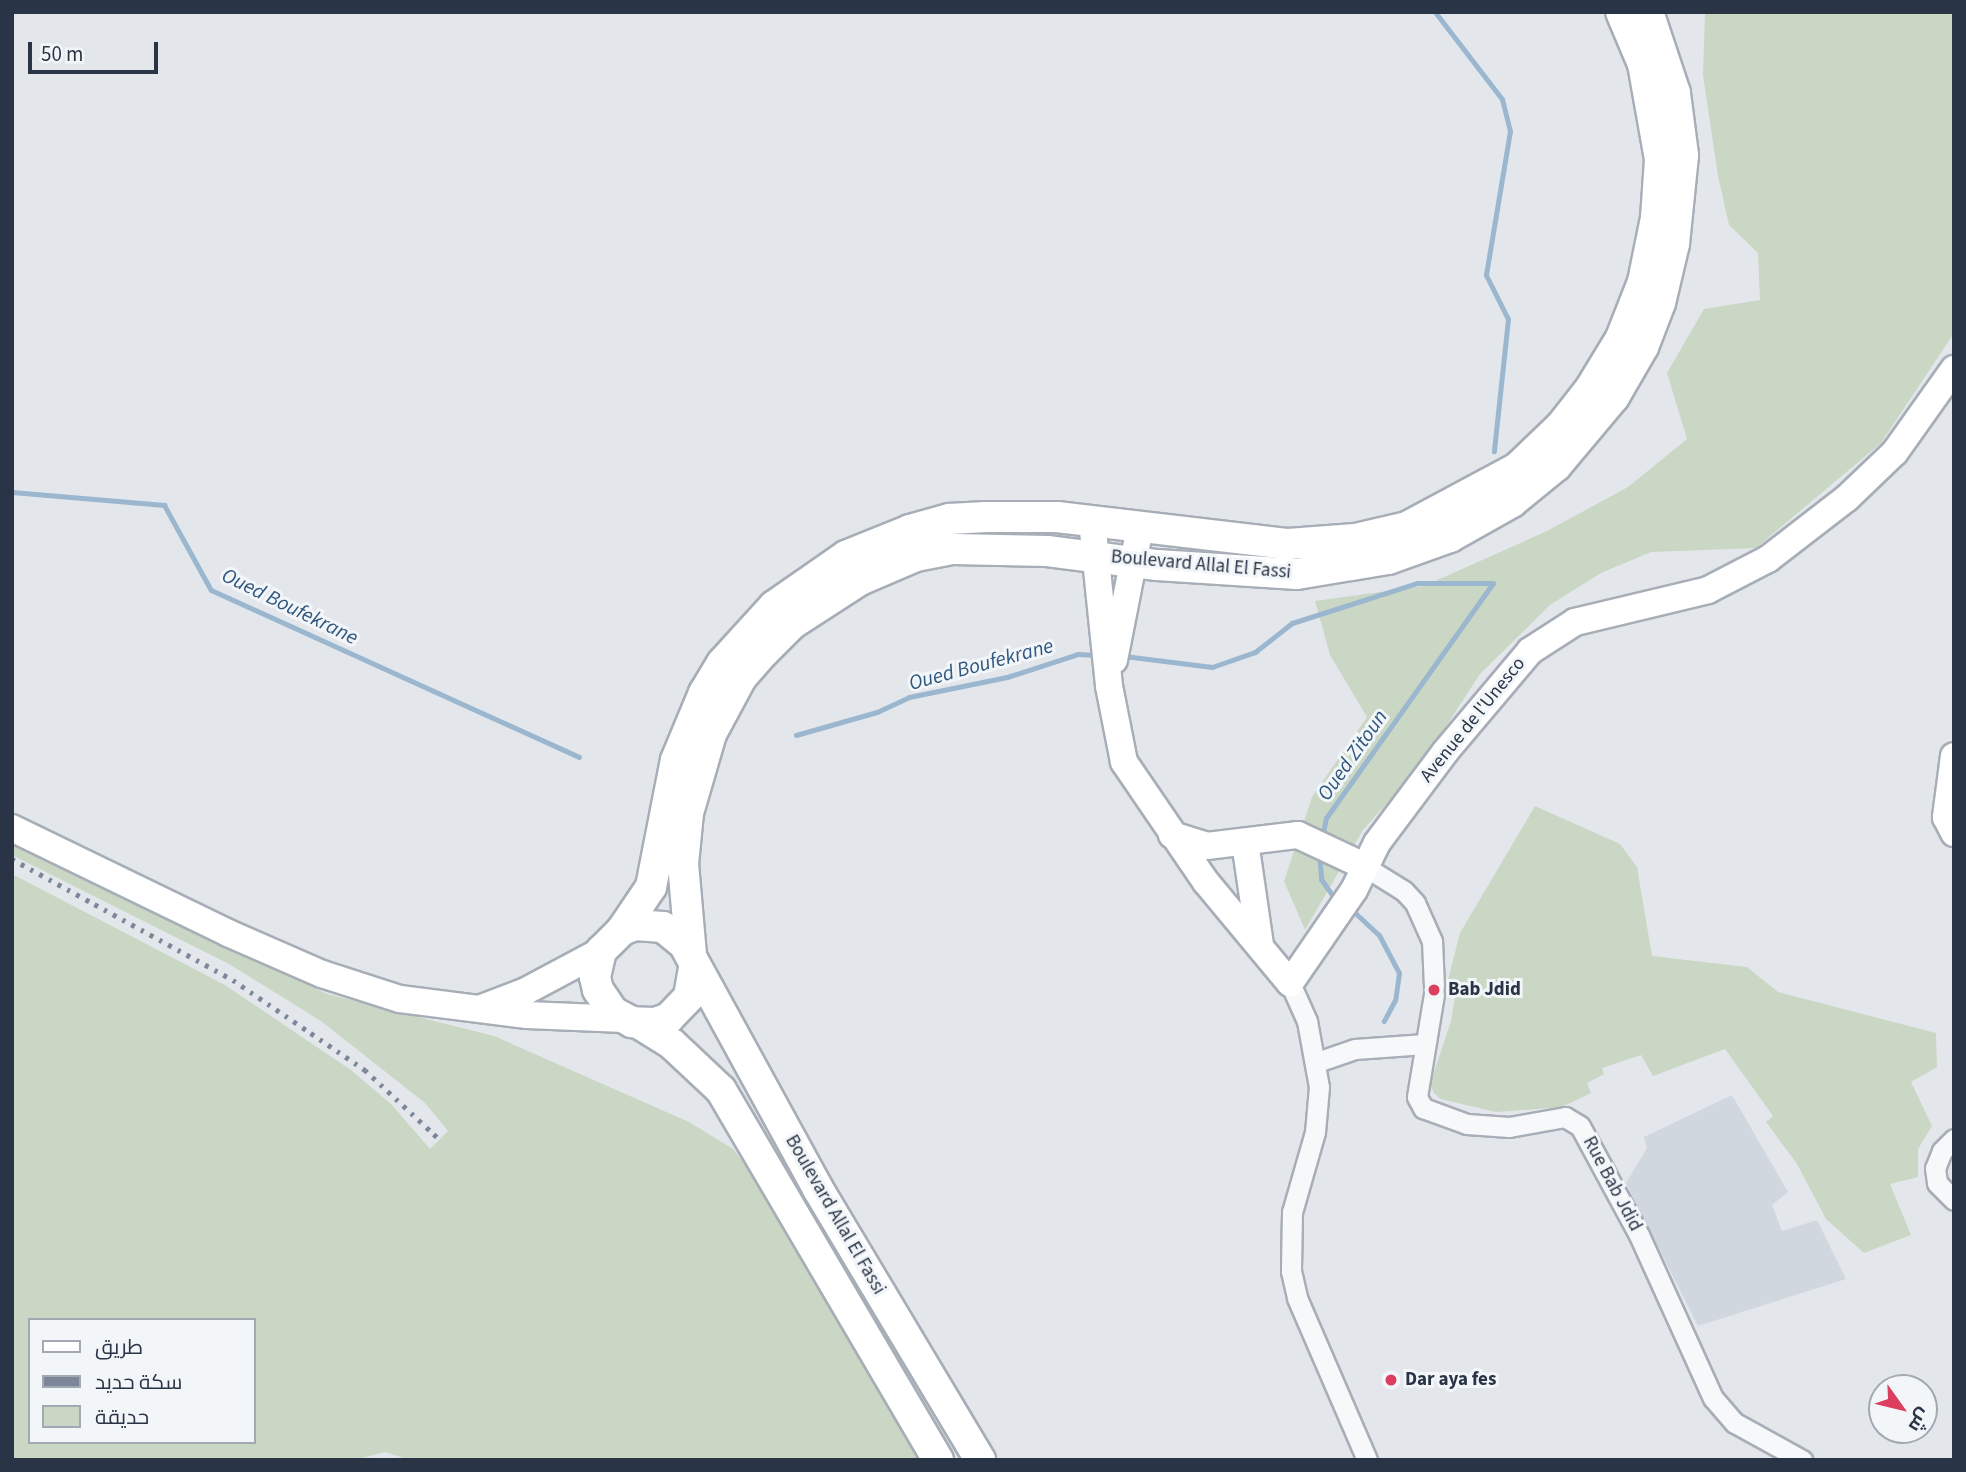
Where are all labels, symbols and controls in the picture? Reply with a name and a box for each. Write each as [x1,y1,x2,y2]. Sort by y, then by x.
scale bar [32,28,161,72]
text: 50 m [41,39,83,69]
street label: Boulevard Allal El Fassi [1110,546,1292,584]
water label: Oued Boufekrane [218,562,362,650]
water label: Oued Boufekrane [906,633,1056,695]
street label: Avenue de l'Unesco [1416,653,1530,787]
water label: Oued Zitoun [1312,705,1392,805]
place label: Bab Jdid [1448,979,1521,1001]
marker: Bab Jdid [1426,982,1442,998]
street label: Boulevard Allal El Fassi [780,1131,890,1299]
street label: Rue Bab Jdid [1577,1133,1647,1235]
legend [28,1318,256,1444]
text: طريق [95,1332,143,1362]
text: سكة حديد [95,1367,182,1397]
place label: Dar aya fes [1405,1369,1496,1391]
marker: Dar aya fes [1383,1372,1399,1388]
north arrow [1868,1374,1938,1444]
text: حديقة [95,1402,149,1432]
text: ش [1901,1402,1937,1438]

